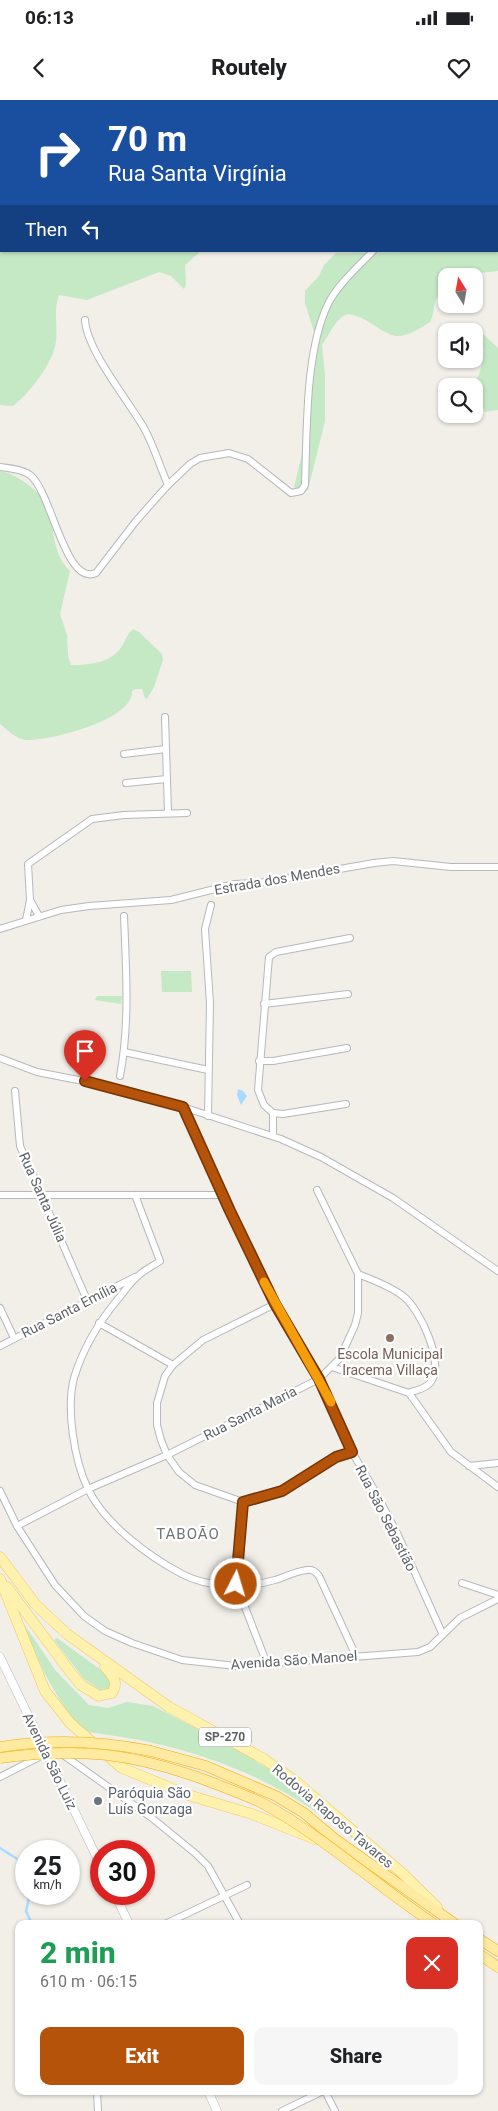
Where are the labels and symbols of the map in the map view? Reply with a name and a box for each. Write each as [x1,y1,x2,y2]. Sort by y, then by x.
north arrow [438,268,482,312]
street label: Estrada dos Mendes [213,860,341,898]
pin [64,1030,106,1081]
street label: Rua Santa Júlia [16,1150,70,1244]
street label: Rua Santa Emília [19,1279,119,1341]
marker: Escola Municipal Iracema Villaça [384,1332,396,1344]
place label: Escola Municipal Iracema Villaça [337,1346,443,1378]
street label: Rua Santa Maria [201,1383,299,1443]
street label: Rua São Sebastião [352,1462,420,1574]
district label: TABOÃO [156,1525,220,1543]
position arrow [209,1557,261,1609]
street label: Avenida São Manoel [230,1648,358,1672]
street label: Avenida São Luiz [20,1710,80,1812]
road number: SP-270 [199,1728,251,1746]
street label: Rodovia Raposo Tavares [269,1761,397,1871]
place label: Paróquia São Luís Gonzaga [108,1785,192,1817]
marker: Paróquia São Luís Gonzaga [92,1795,104,1807]
speed limit sign: 30 [90,1840,155,1905]

